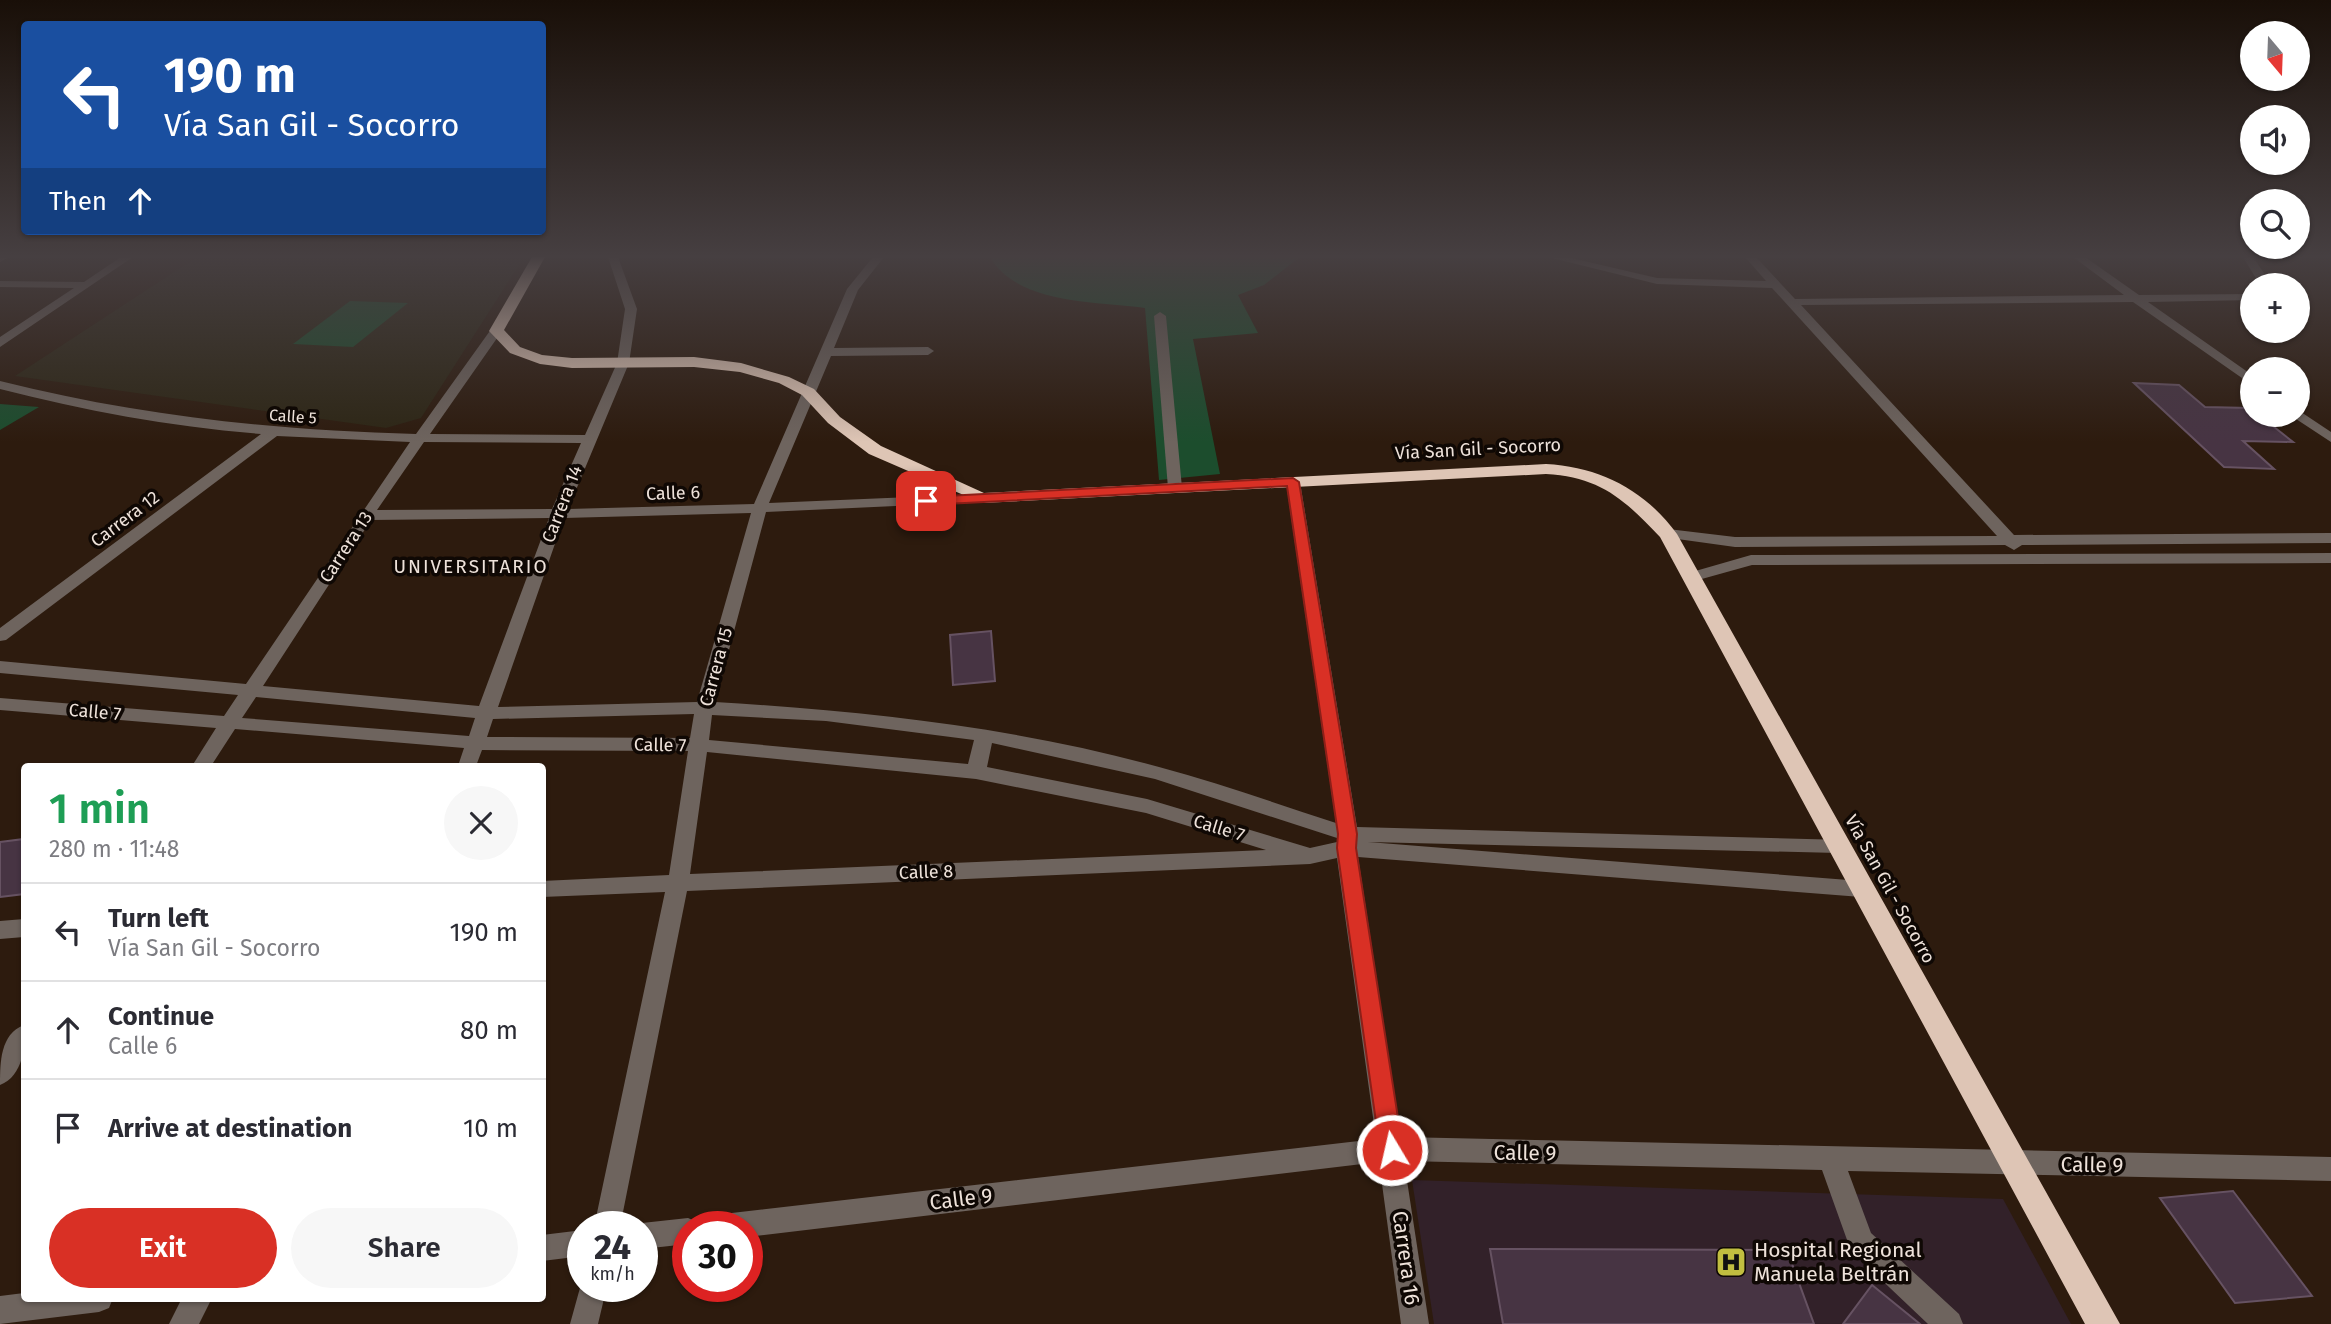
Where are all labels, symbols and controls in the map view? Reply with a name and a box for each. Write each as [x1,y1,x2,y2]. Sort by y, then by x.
north arrow [2240,21,2310,91]
map controls [2240,21,2310,427]
text: 190 m [164,46,296,105]
icon: left [49,49,140,140]
button: sound [2240,105,2310,175]
text: Vía San Gil - Socorro [164,106,459,144]
icon: ahead [121,182,159,220]
text: Then [49,186,107,217]
button: search [2240,189,2310,259]
button: + [2240,273,2310,343]
button: − [2240,357,2310,427]
street label: Calle 5 [269,405,317,428]
street label: Vía San Gil - Socorro [1394,434,1562,464]
street label: Carrera 14 [537,462,587,546]
pin [896,471,956,531]
street label: Calle 6 [646,481,700,505]
icon: arrive [907,482,945,520]
street label: Carrera 12 [86,486,164,552]
street label: Carrera 13 [315,507,377,587]
district label: UNIVERSITARIO [393,555,549,578]
street label: Carrera 15 [695,625,737,709]
street label: Calle 7 [68,699,122,725]
street label: Calle 7 [634,734,686,756]
text: 1 min [49,784,150,834]
button: close [444,786,518,860]
street label: Calle 7 [1191,810,1247,846]
street label: Vía San Gil - Socorro [1840,811,1940,967]
text: 280 m · 11:48 [49,835,179,863]
street label: Calle 8 [898,860,954,884]
text: Turn left [108,903,209,934]
icon: left [49,913,87,951]
text: 190 m [449,917,518,948]
text: Vía San Gil - Socorro [108,934,320,962]
text: Continue [108,1001,214,1032]
icon: ahead [49,1011,87,1049]
text: 80 m [460,1015,518,1046]
text: Calle 6 [108,1032,177,1060]
icon: arrive [49,1109,87,1147]
text: Arrive at destination [108,1113,352,1144]
text: 10 m [463,1113,518,1144]
position arrow [1355,1113,1429,1187]
street label: Calle 9 [1493,1139,1557,1167]
street label: Calle 9 [2060,1151,2124,1179]
street label: Calle 9 [928,1182,994,1216]
button: Exit [49,1208,277,1288]
button: Share [291,1208,518,1288]
street label: Carrera 16 [1387,1209,1425,1307]
speed limit sign: 30 [672,1211,763,1302]
text: 24 [594,1226,631,1268]
place label: Hospital Regional Manuela Beltrán [1754,1237,1922,1287]
hospital icon: Hospital Regional Manuela Beltrán [1714,1245,1748,1279]
text: km/h [590,1263,635,1285]

